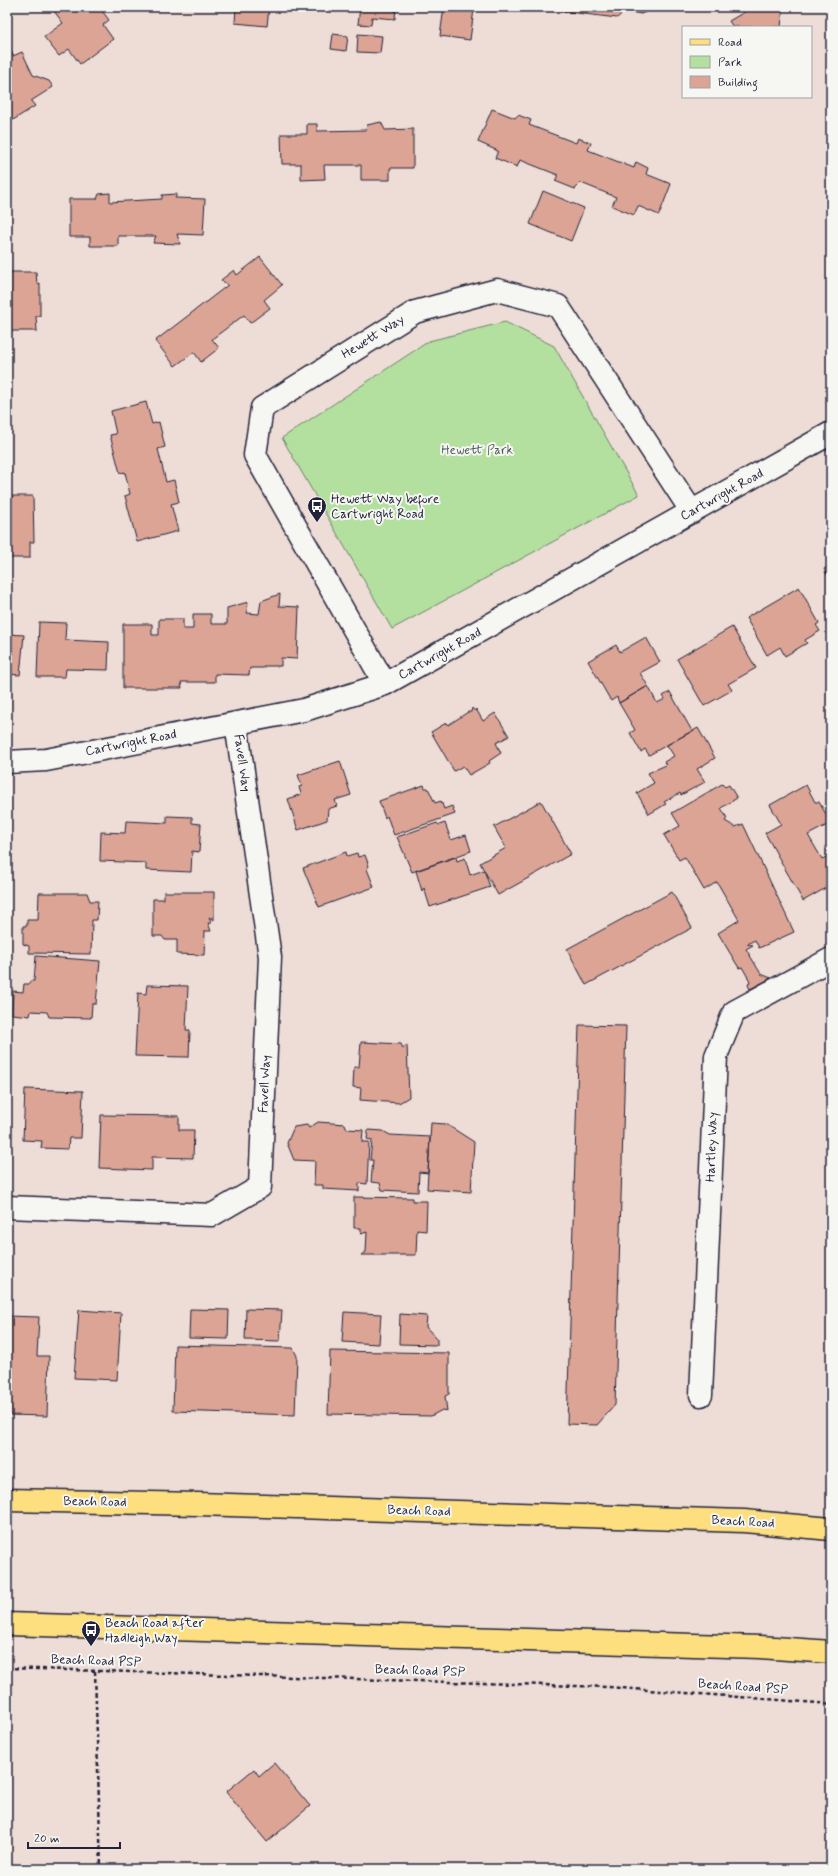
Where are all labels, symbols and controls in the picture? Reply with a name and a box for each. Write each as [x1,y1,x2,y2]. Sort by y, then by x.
legend [682,26,812,98]
text: Road [718,35,742,51]
text: Park [718,55,742,71]
text: Building [718,75,758,92]
street label: Hewett Way [338,311,408,363]
park label: Hewett Park [441,442,513,459]
street label: Cartwright Road [677,465,767,526]
place label: Hewett Way before Cartwright Road [331,491,439,524]
bus stop icon: Hewett Way before Cartwright Road [306,495,328,523]
street label: Cartwright Road [395,624,485,685]
street label: Cartwright Road [84,726,178,761]
street label: Favell Way [230,733,254,793]
street label: Favell Way [255,1055,275,1113]
street label: Hartley Way [702,1112,722,1182]
street label: Beach Road [63,1493,127,1511]
street label: Beach Road [387,1501,451,1521]
street label: Beach Road [711,1512,775,1532]
place label: Beach Road after Hadleigh Way [105,1615,204,1647]
bus stop icon: Beach Road after Hadleigh Way [80,1619,102,1647]
street label: Beach Road PSP [51,1651,142,1671]
street label: Beach Road PSP [375,1661,466,1681]
street label: Beach Road PSP [697,1675,789,1699]
scale bar [28,1824,120,1850]
text: 20 m [34,1831,60,1847]

